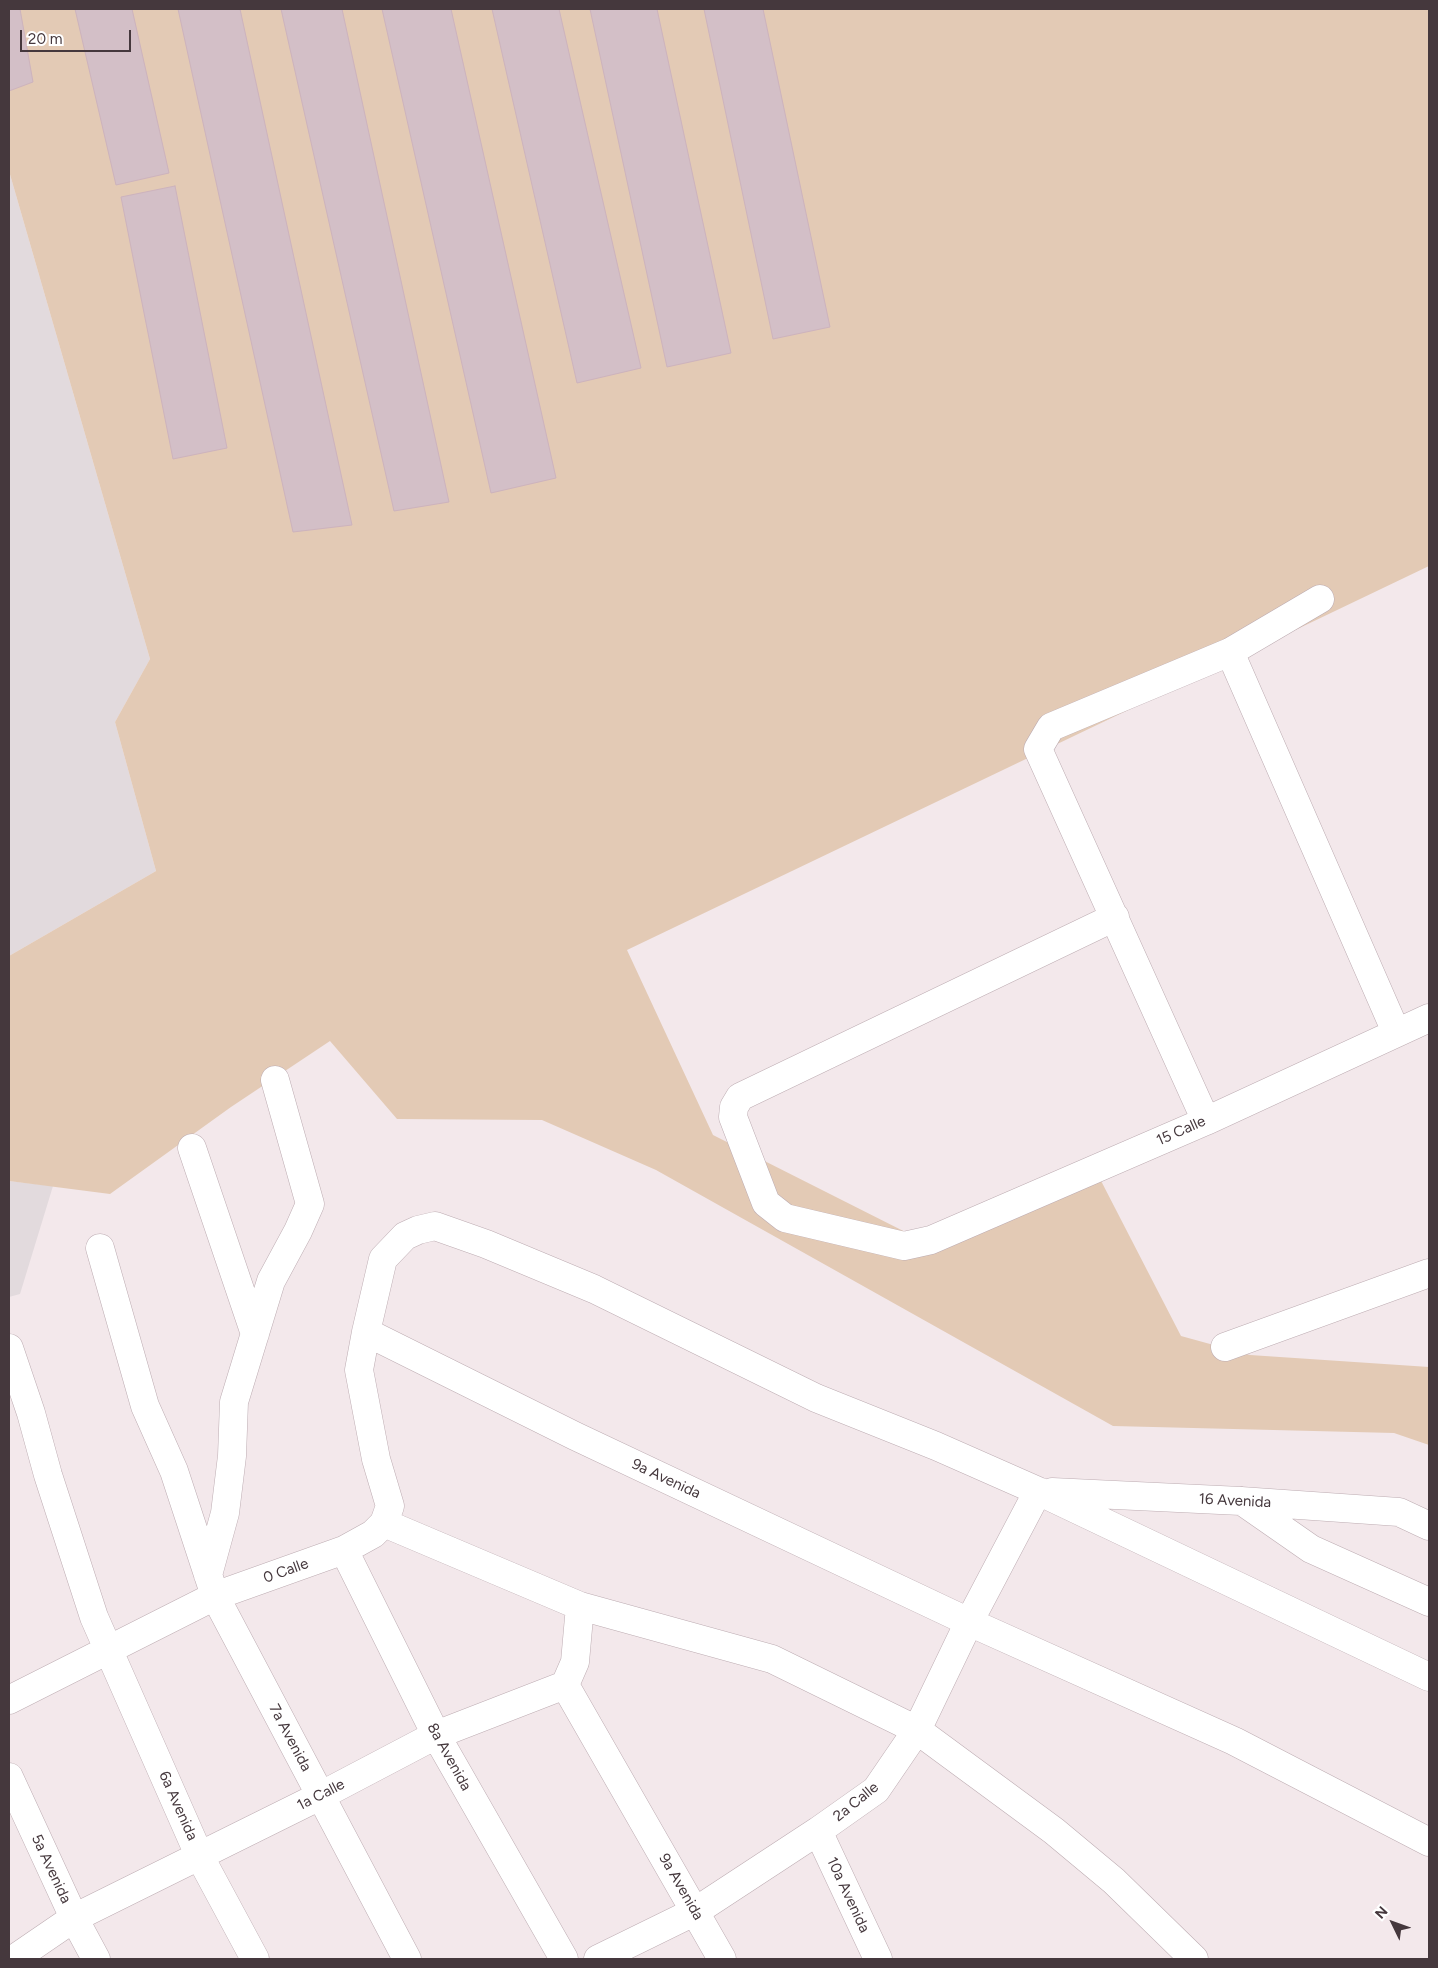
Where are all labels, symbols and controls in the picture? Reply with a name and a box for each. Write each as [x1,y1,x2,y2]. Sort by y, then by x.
scale bar [22,20,134,52]
text: 20 m [28,30,62,48]
street label: 15 Calle [1154,1112,1208,1150]
street label: 9a Avenida [629,1455,703,1503]
street label: 16 Avenida [1198,1490,1272,1512]
street label: 0 Calle [261,1555,311,1587]
street label: 7a Avenida [265,1701,315,1775]
street label: 8a Avenida [423,1720,475,1794]
street label: 6a Avenida [155,1769,201,1843]
street label: 1a Calle [294,1775,348,1815]
street label: 2a Calle [830,1778,882,1826]
street label: 5a Avenida [27,1832,75,1906]
street label: 9a Avenida [655,1850,707,1924]
street label: 10a Avenida [823,1854,873,1936]
north arrow [1368,1898,1418,1948]
text: N [1372,1903,1391,1922]

